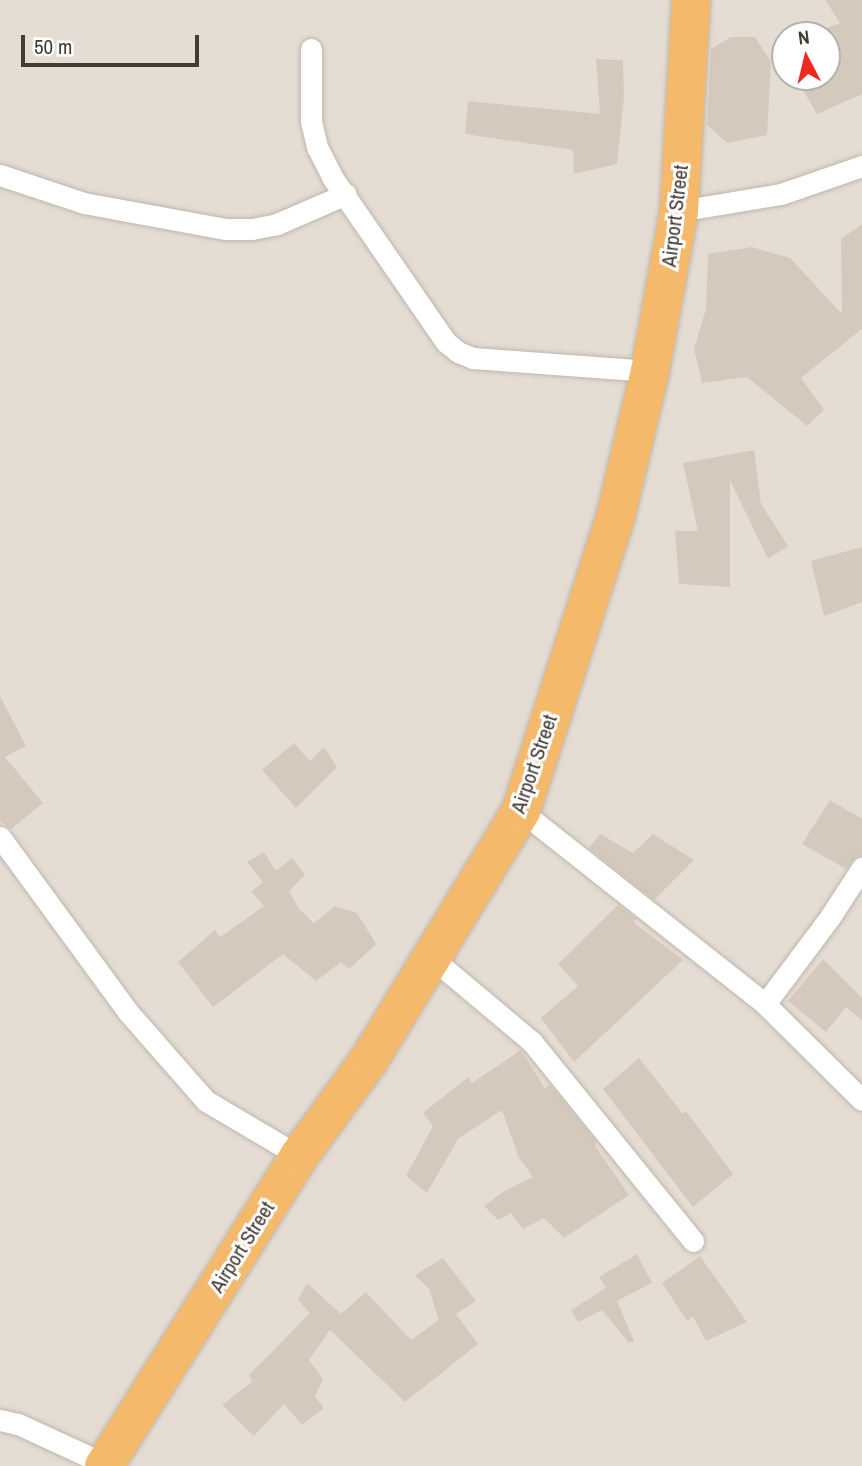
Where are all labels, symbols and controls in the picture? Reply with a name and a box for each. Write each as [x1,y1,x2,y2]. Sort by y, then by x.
scale bar [24,21,203,65]
north arrow [771,21,841,91]
text: N [797,24,811,51]
text: 50 m [34,32,72,61]
street label: Airport Street [656,164,694,268]
street label: Airport Street [505,711,563,817]
street label: Airport Street [204,1197,280,1297]

